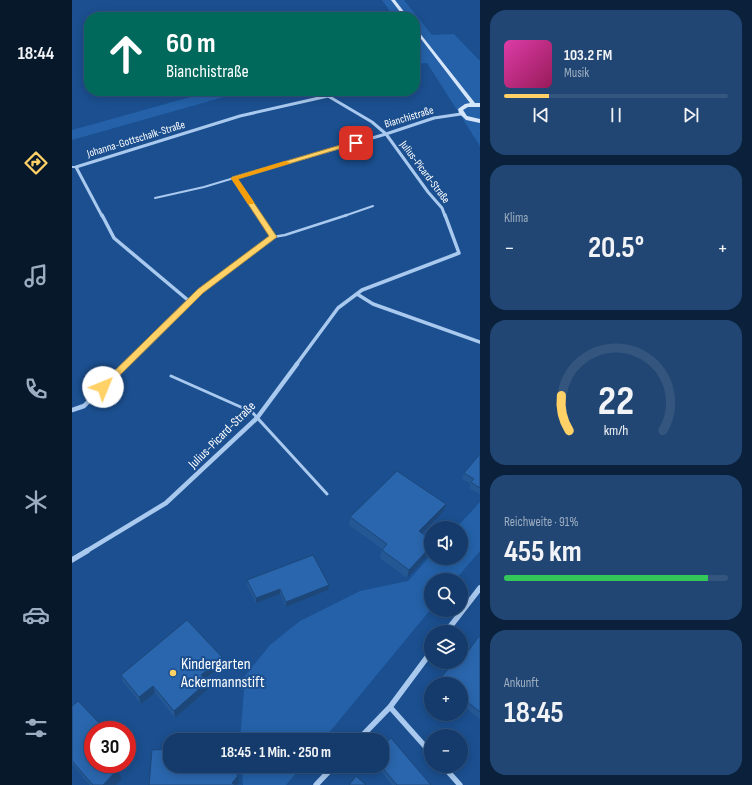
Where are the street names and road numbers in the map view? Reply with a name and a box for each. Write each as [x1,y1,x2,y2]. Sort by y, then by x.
street label: Bianchistraße [383,103,435,131]
street label: Johanna-Gottschalk-Straße [84,118,187,160]
street label: Julius-Picard-Straße [397,137,453,206]
street label: Julius-Picard-Straße [184,398,259,473]

